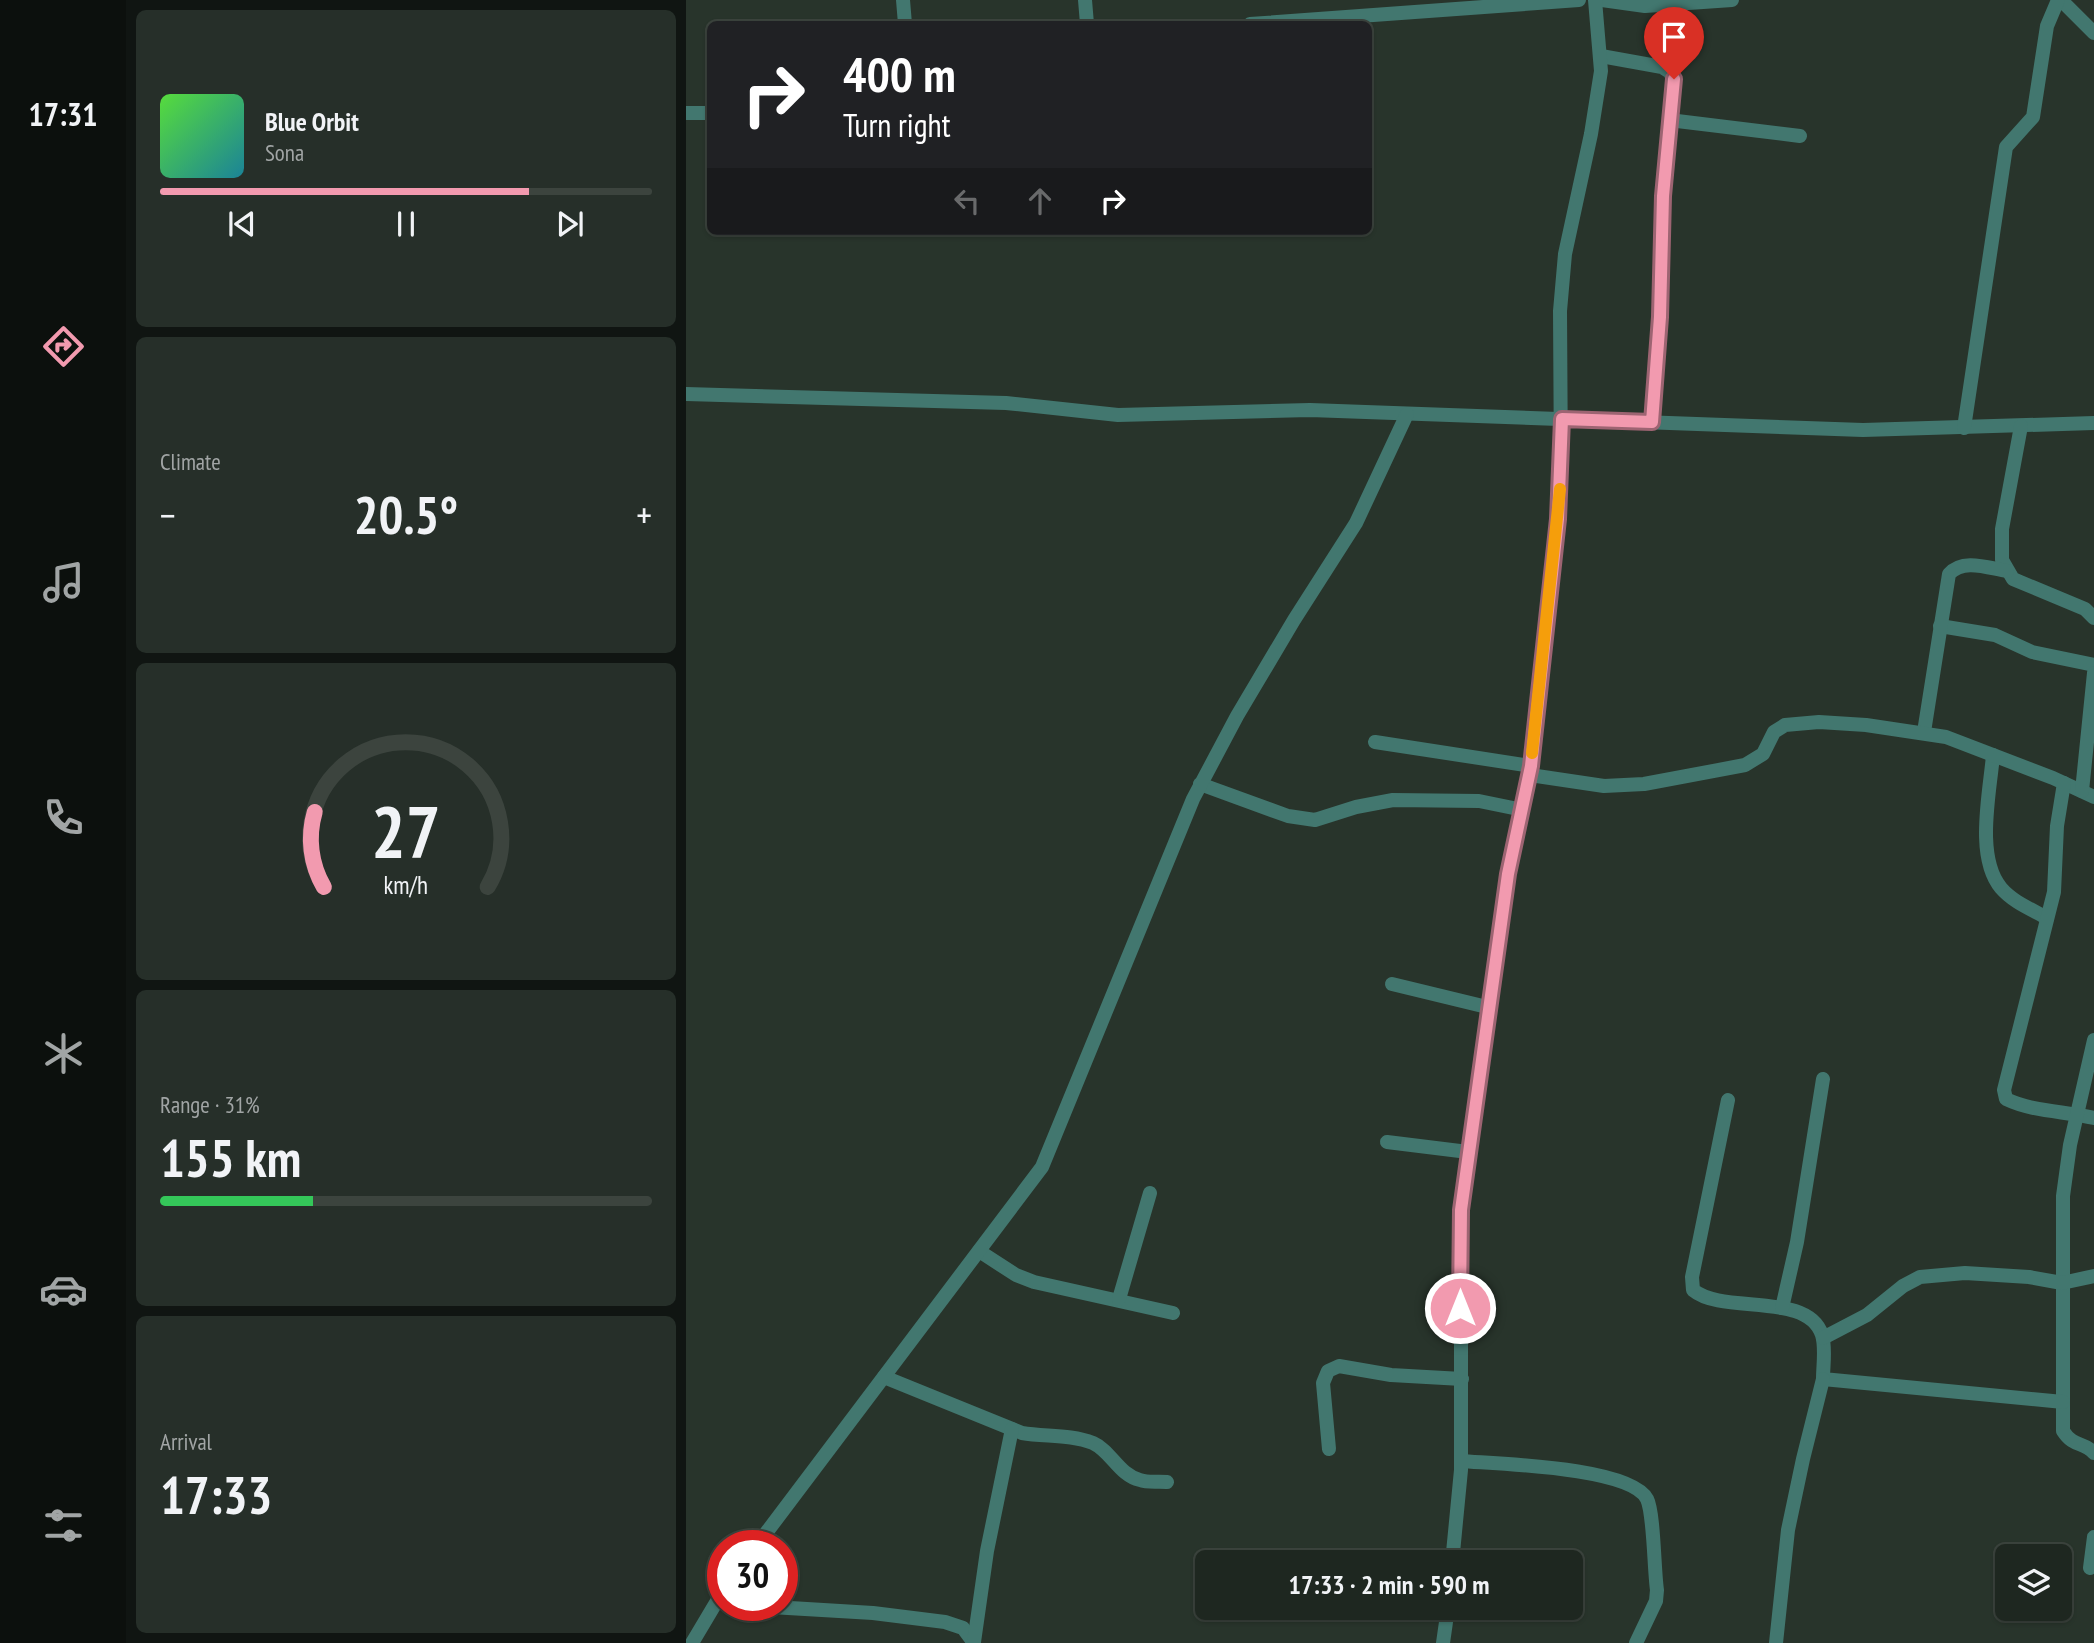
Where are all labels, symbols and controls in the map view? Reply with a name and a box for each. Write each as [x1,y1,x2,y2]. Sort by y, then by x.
pin [1644,7,1704,79]
icon: arrive [1655,18,1693,56]
text: 400 m [843,42,956,106]
icon: right [728,49,819,140]
text: 17:31 [28,93,98,135]
text: Turn right [843,104,951,146]
text: Blue Orbit [265,105,359,138]
text: Sona [265,138,304,167]
icon: left [948,182,986,220]
icon: ahead [1021,182,1059,220]
icon: right [1094,182,1132,220]
icon: previous [223,205,261,243]
icon: pause [387,205,425,243]
icon: next [551,205,589,243]
icon: directions [39,322,88,371]
text: Climate [160,447,221,476]
text: 20.5° [354,481,458,548]
text: − [160,490,176,539]
text: + [636,490,652,539]
icon: music [39,558,88,607]
text: 27 [371,784,441,878]
icon: phone [39,793,88,842]
text: km/h [384,869,428,901]
icon: climate [39,1029,88,1078]
text: Range · 31% [160,1090,260,1119]
text: 155 km [160,1124,301,1191]
icon: car [39,1265,88,1314]
position arrow [1423,1271,1497,1345]
text: Arrival [160,1427,212,1456]
text: 17:33 [160,1461,272,1528]
icon: filters [39,1501,88,1550]
speed limit sign: 30 [707,1530,798,1621]
map controls [1995,1544,2072,1621]
button: layers [1995,1544,2072,1621]
text: 17:33 · 2 min · 590 m [1289,1568,1489,1601]

